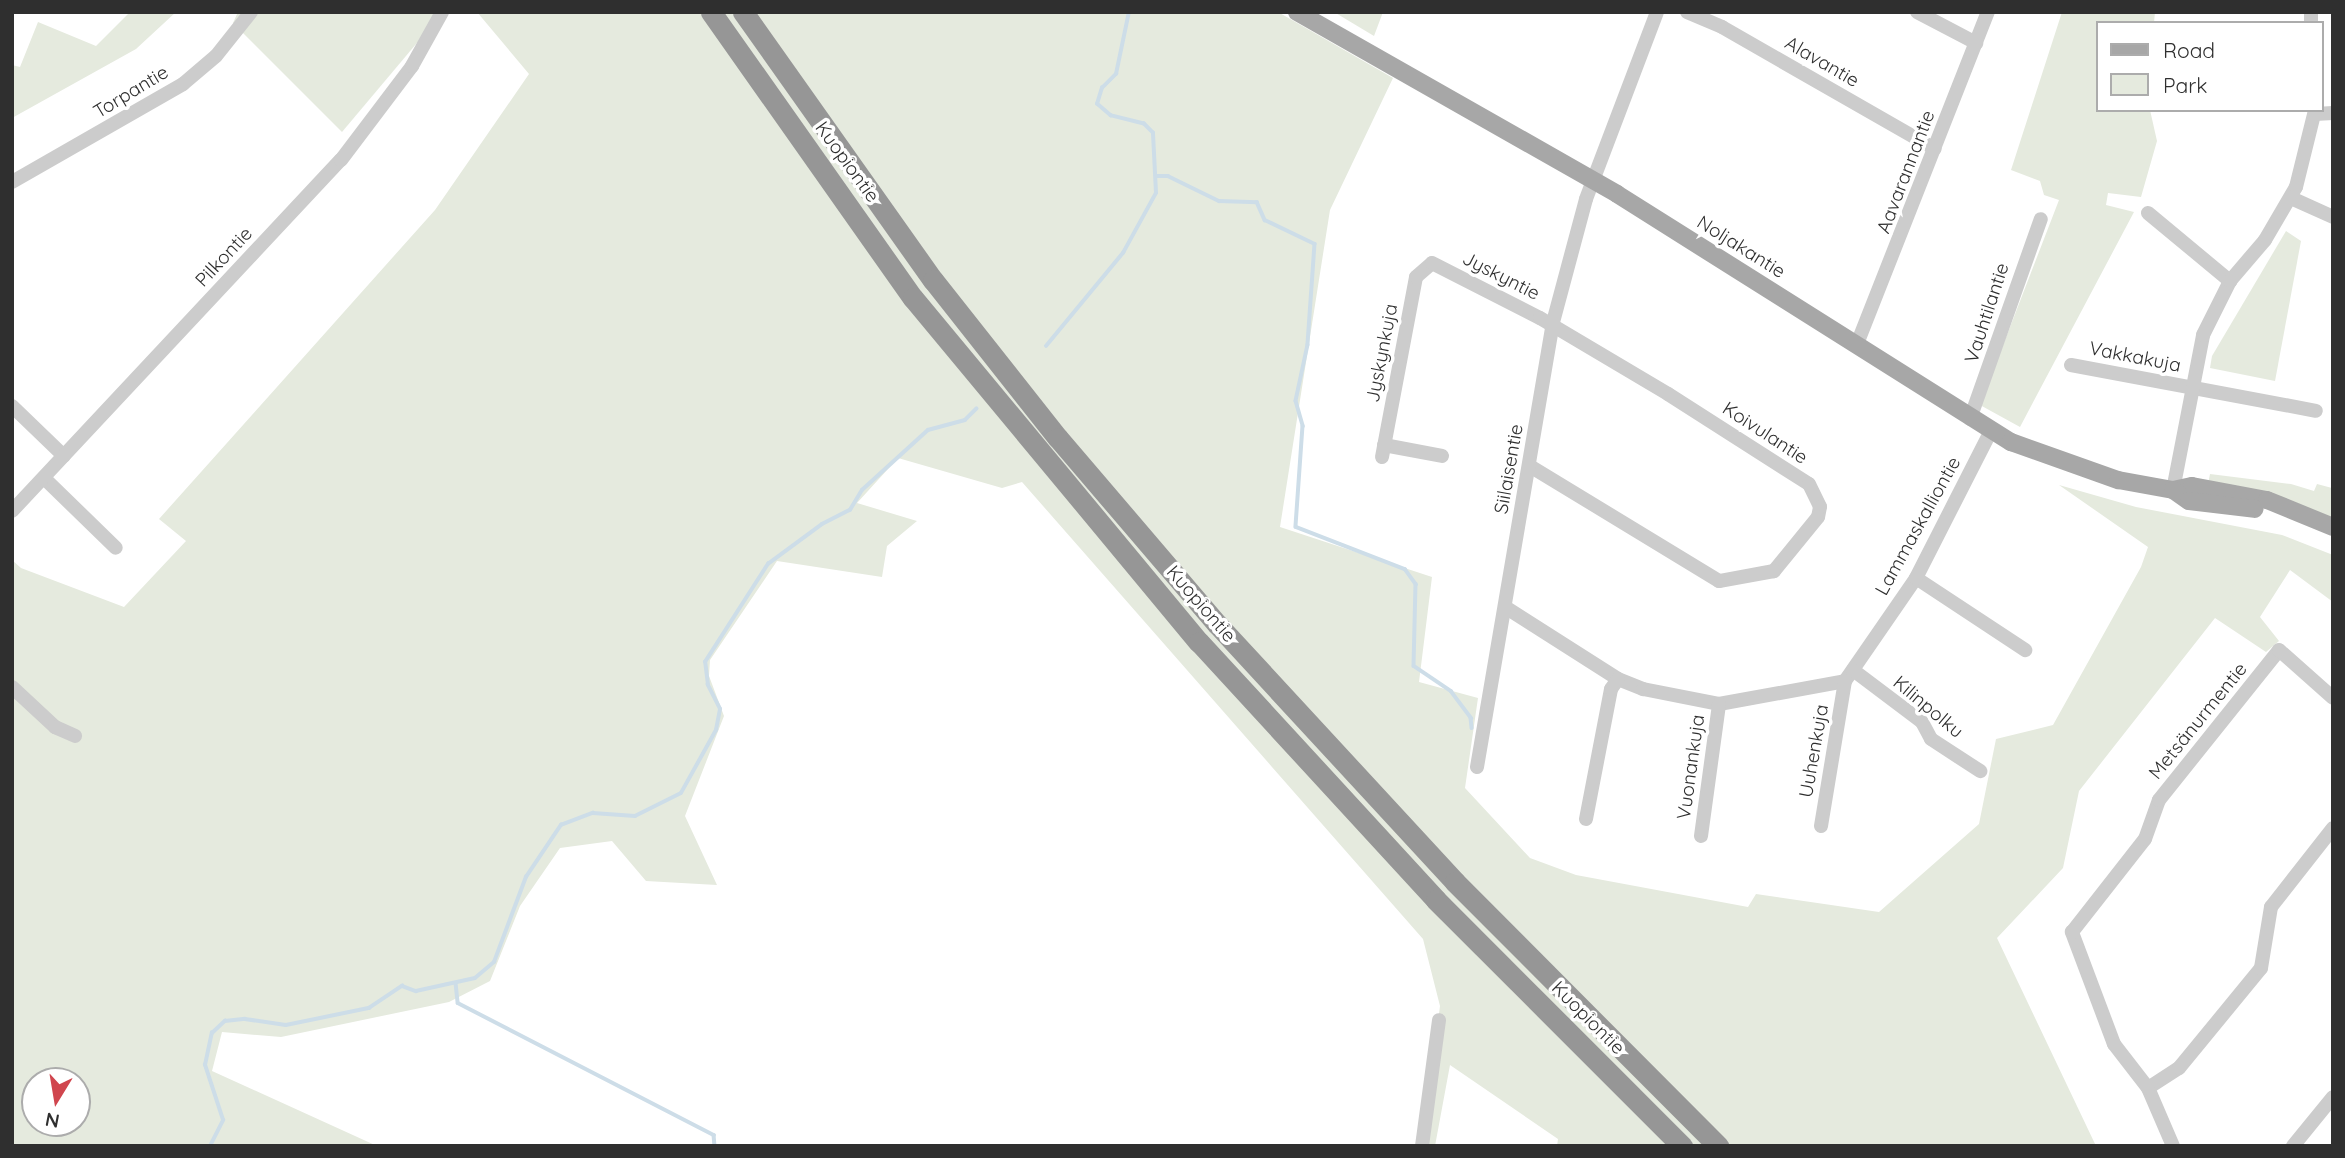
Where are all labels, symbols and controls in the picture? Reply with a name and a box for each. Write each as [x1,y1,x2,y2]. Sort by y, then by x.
legend [2096,21,2324,112]
street label: Alavantie [1781,32,1863,92]
text: Road [2163,37,2215,63]
street label: Torpantie [89,61,173,123]
text: Park [2163,72,2207,98]
street label: Aavarannantie [1872,107,1940,237]
street label: Kuopiontie [810,117,884,207]
street label: Noljakantie [1693,211,1789,283]
street label: Pilkontie [191,222,257,292]
street label: Jyskyntie [1459,247,1543,305]
street label: Vauhtilantie [1960,260,2014,366]
street label: Jyskynkuja [1361,302,1403,404]
street label: Vakkakuja [2087,337,2183,377]
street label: Koivulantie [1718,397,1812,469]
street label: Siilaisentie [1490,422,1528,516]
street label: Lammaskalliontie [1871,453,1965,599]
street label: Kuopiontie [1162,561,1240,647]
street label: Metsänurmentie [2144,658,2252,784]
street label: Kilinpolku [1888,671,1968,743]
street label: Uuhenkuja [1795,703,1833,799]
street label: Vuonankuja [1672,713,1710,821]
street label: Kuopiontie [1547,977,1629,1059]
north arrow [21,1067,91,1137]
text: N [43,1108,62,1134]

